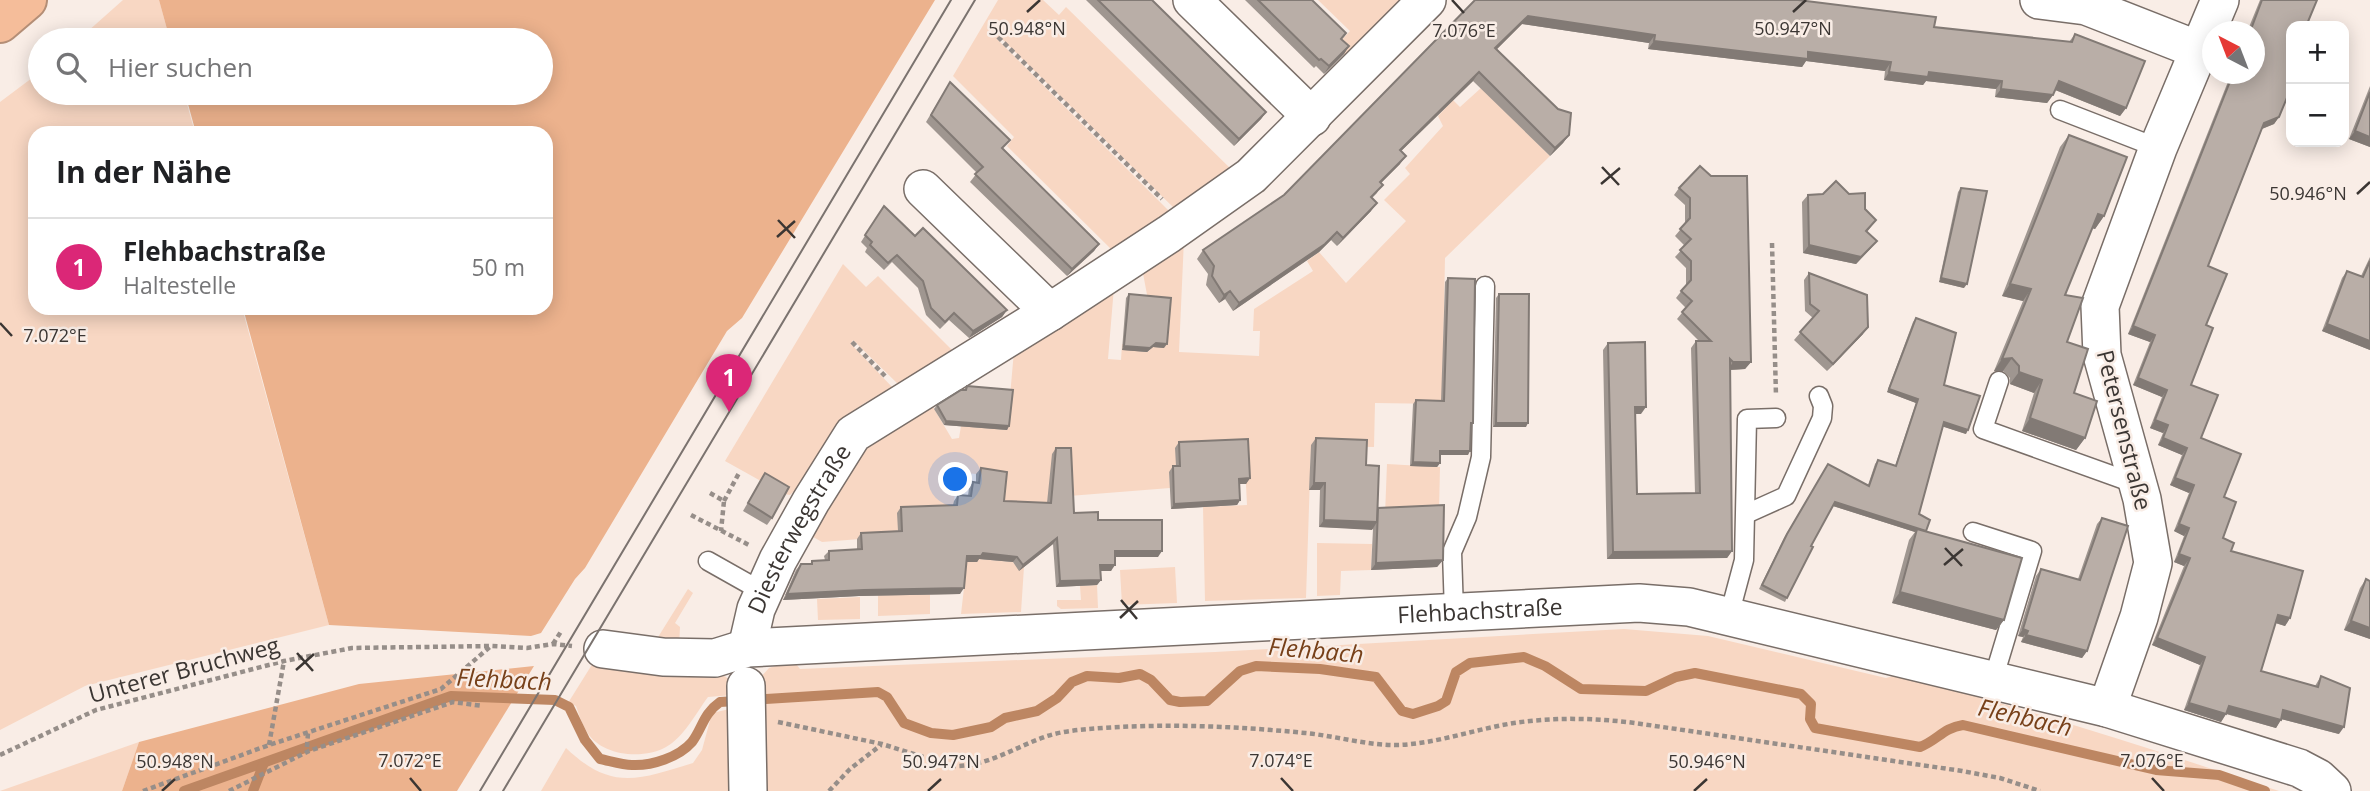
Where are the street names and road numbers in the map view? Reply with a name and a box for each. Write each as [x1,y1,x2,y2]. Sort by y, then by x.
street label: Petersenstraße [2090,346,2160,513]
street label: Diesterwegstraße [739,438,858,618]
street label: Flehbachstraße [1397,590,1563,630]
street label: Unterer Bruchweg [85,628,283,710]

